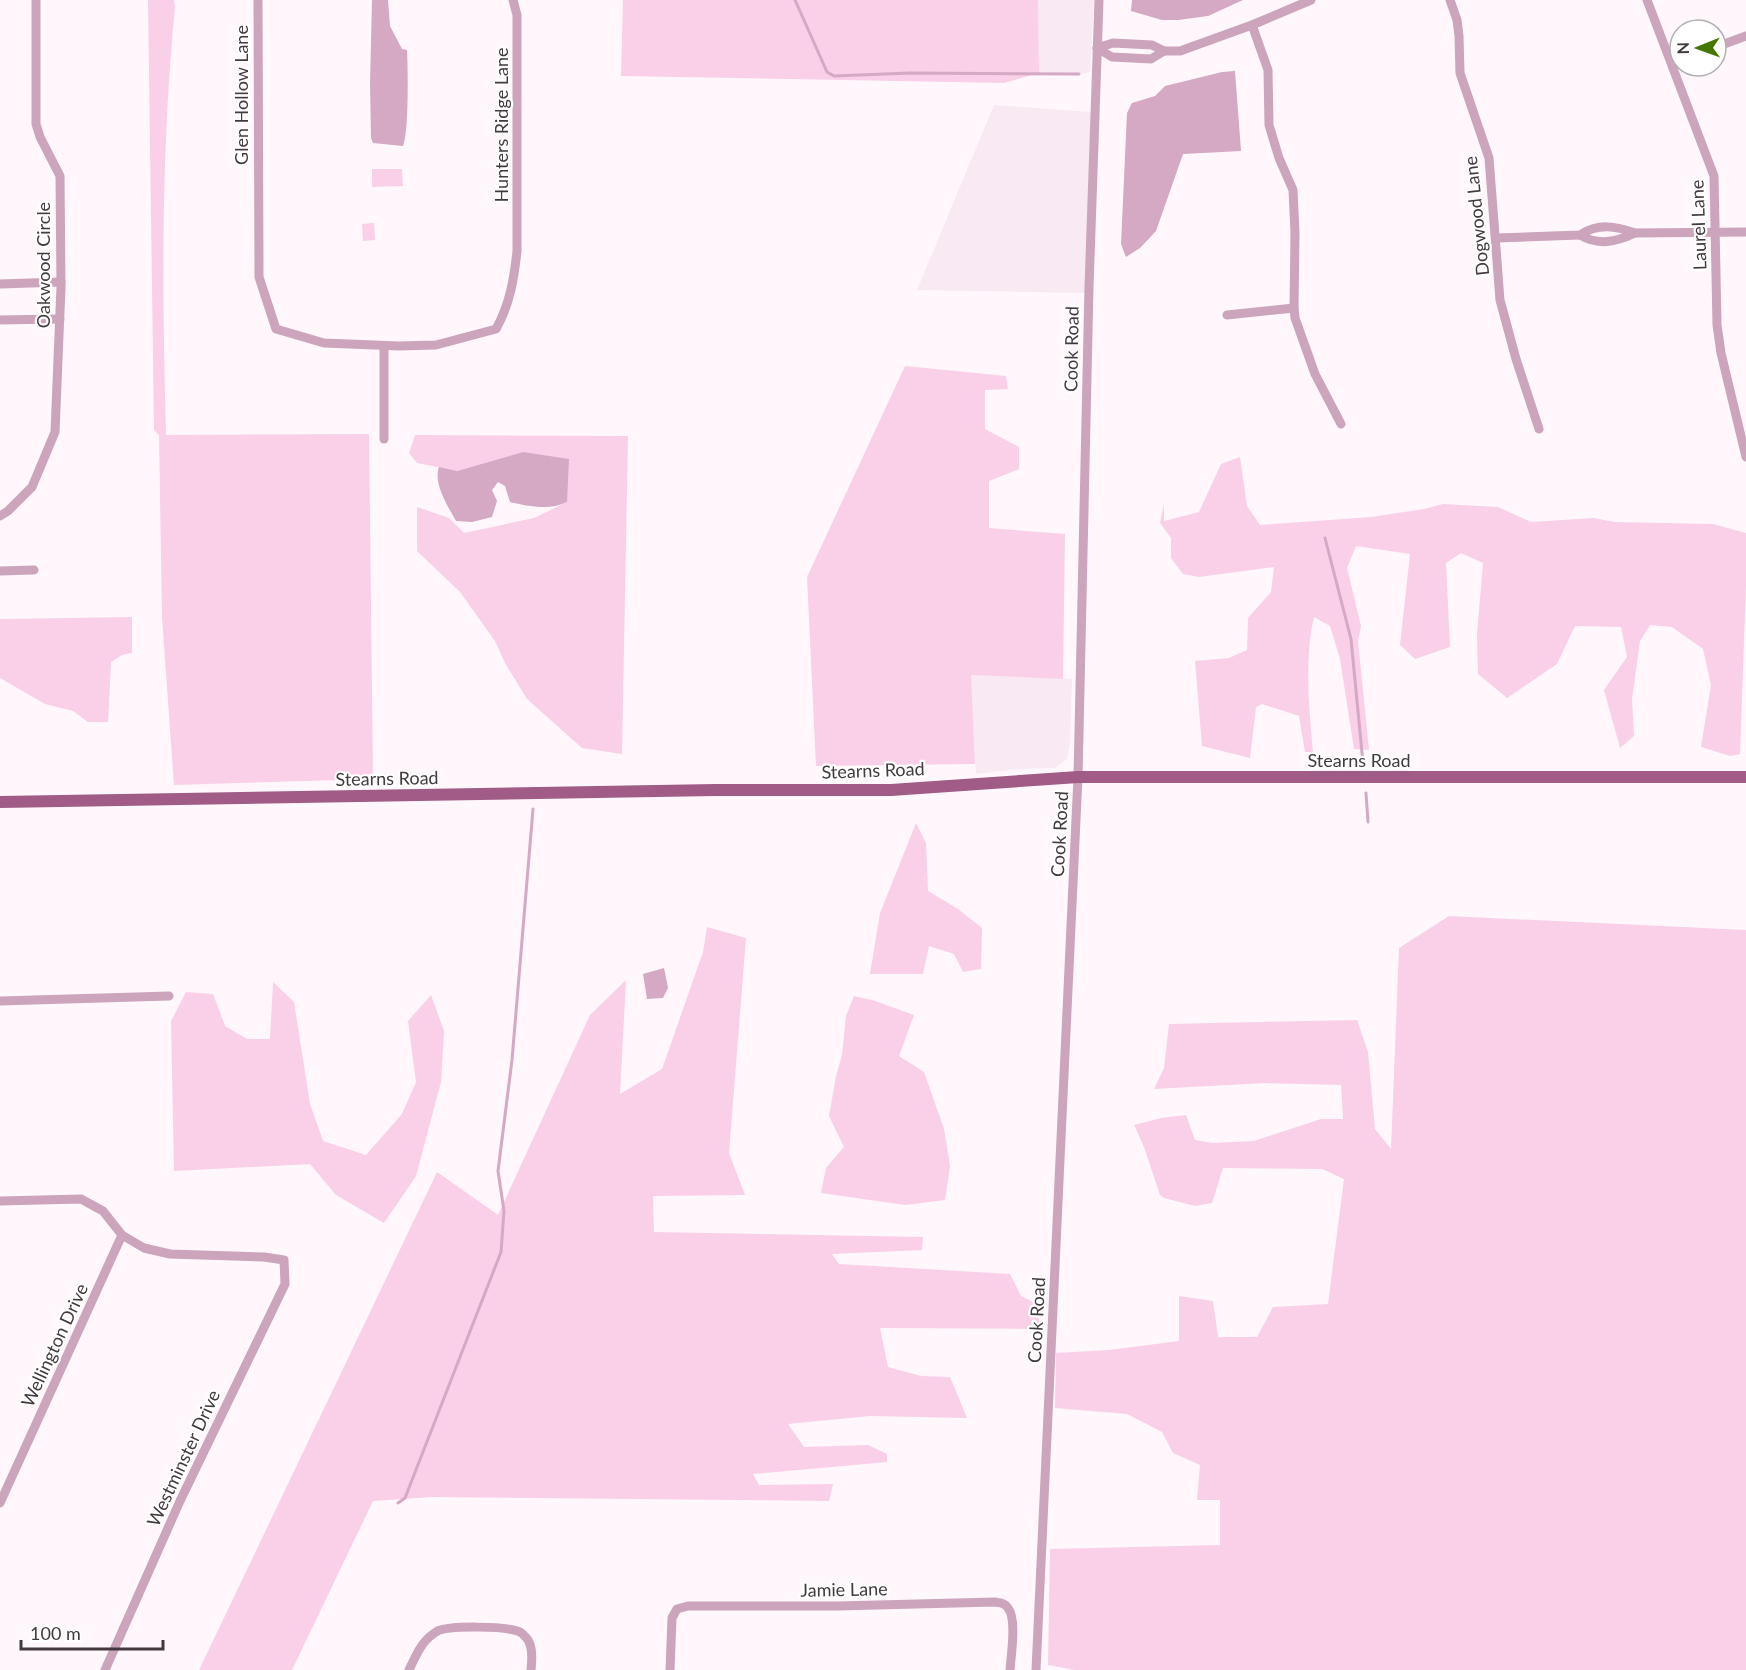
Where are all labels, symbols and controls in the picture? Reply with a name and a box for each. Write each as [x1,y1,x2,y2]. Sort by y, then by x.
north arrow [1668,18,1728,78]
street label: Glen Hollow Lane [230,25,252,165]
text: N [1673,42,1692,55]
street label: Hunters Ridge Lane [490,48,512,202]
street label: Dogwood Lane [1459,155,1493,277]
street label: Laurel Lane [1685,179,1711,271]
street label: Oakwood Circle [32,202,54,328]
street label: Cook Road [1059,306,1083,392]
street label: Stearns Road [1307,749,1411,771]
street label: Stearns Road [821,757,925,783]
street label: Stearns Road [335,766,439,790]
street label: Cook Road [1046,791,1072,877]
street label: Cook Road [1023,1277,1049,1363]
street label: Wellington Drive [16,1280,92,1410]
street label: Westminster Drive [142,1386,224,1530]
street label: Jamie Lane [800,1577,888,1601]
scale bar [21,1613,164,1651]
text: 100 m [30,1622,81,1644]

